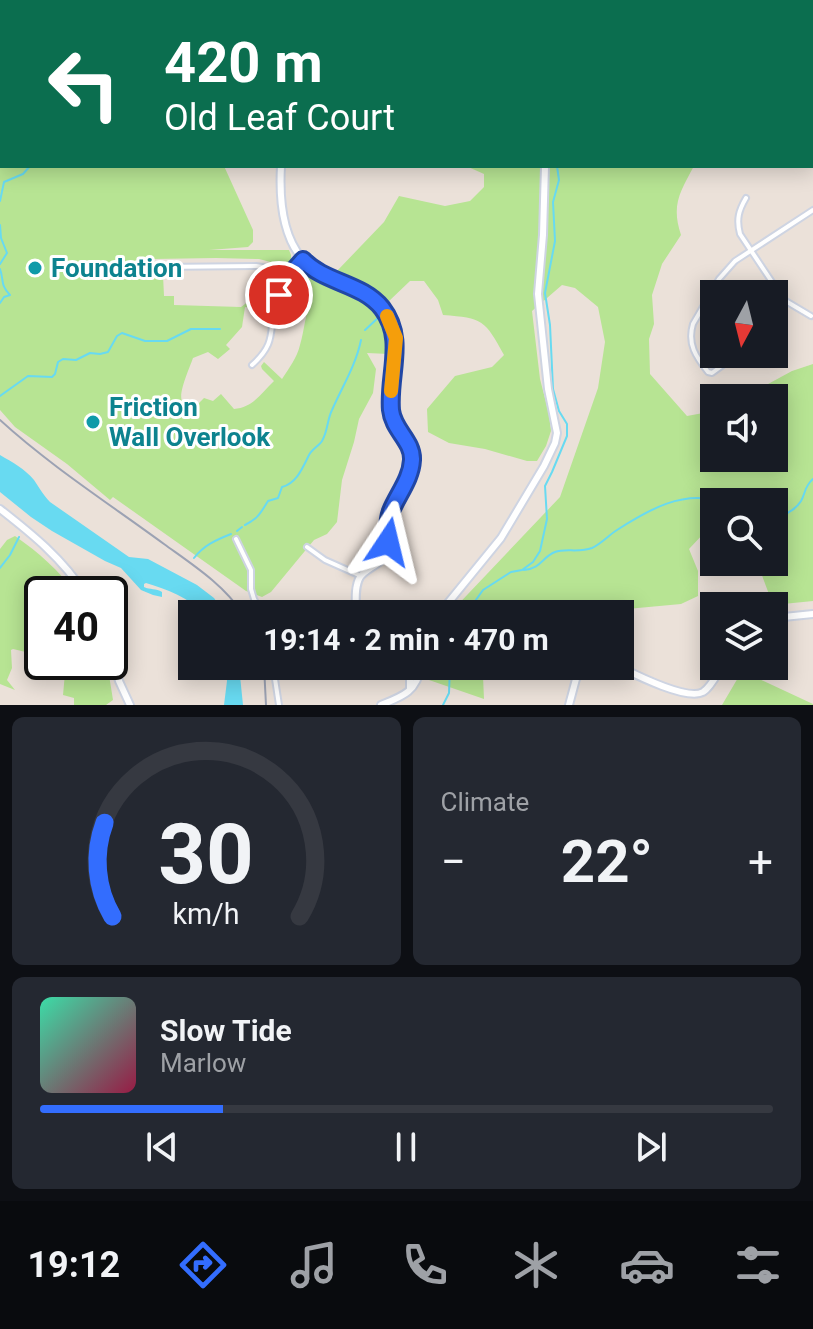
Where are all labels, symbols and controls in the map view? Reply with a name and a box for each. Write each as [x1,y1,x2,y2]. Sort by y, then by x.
text: 420 m [164,30,323,96]
icon: left [32,32,136,136]
text: Old Leaf Court [164,97,395,139]
place label: Foundation [51,253,182,283]
marker: Foundation [26,259,44,277]
pin [245,261,313,329]
icon: arrive [257,273,301,317]
north arrow [700,280,788,368]
map controls [700,280,788,680]
button: sound [700,384,788,472]
place label: Friction Wall Overlook [109,392,271,452]
marker: Friction Wall Overlook [84,413,102,431]
button: search [700,488,788,576]
position arrow [346,500,430,584]
speed limit sign: 40 [24,576,128,680]
button: layers [700,592,788,680]
text: 19:14 · 2 min · 470 m [263,622,549,657]
text: Climate [441,787,529,817]
text: 30 [159,806,254,903]
text: 22° [561,826,653,897]
text: − [441,836,466,888]
text: + [748,836,773,888]
text: km/h [173,897,240,931]
text: Slow Tide [160,1013,292,1048]
text: Marlow [160,1048,246,1078]
icon: previous [140,1125,184,1169]
icon: pause [384,1125,428,1169]
icon: next [629,1125,673,1169]
icon: directions [175,1237,231,1293]
icon: music [286,1237,342,1293]
icon: phone [397,1237,453,1293]
icon: climate [508,1237,564,1293]
icon: car [619,1237,675,1293]
icon: filters [730,1237,786,1293]
text: 19:12 [27,1244,120,1286]

